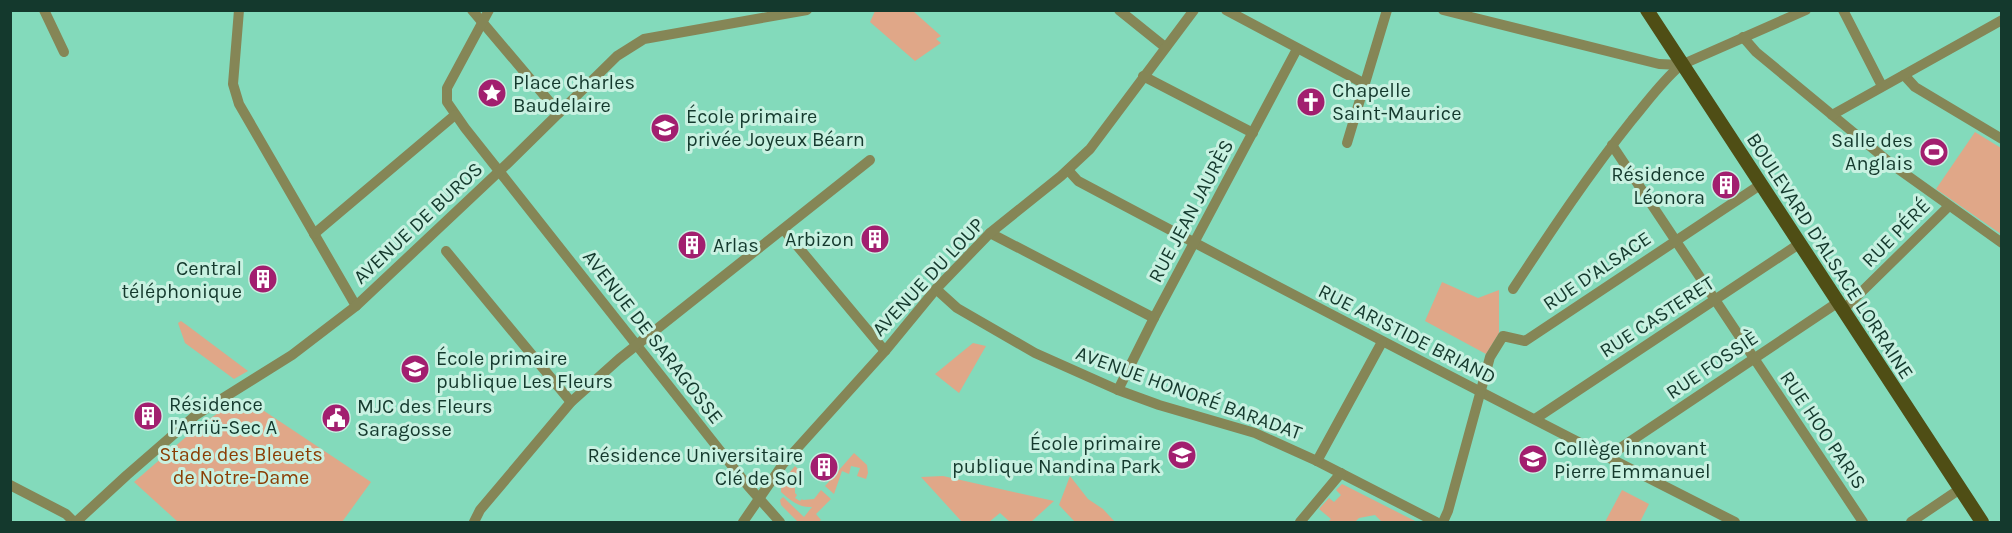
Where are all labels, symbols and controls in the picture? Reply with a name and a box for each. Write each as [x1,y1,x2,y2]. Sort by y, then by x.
place label: Place Charles Baudelaire [513,71,635,117]
place icon: Place Charles Baudelaire [476,77,508,109]
place label: Chapelle Saint-Maurice [1332,79,1461,125]
church icon: Chapelle Saint-Maurice [1295,86,1327,118]
place label: École primaire privée Joyeux Béarn [686,104,865,151]
school or university icon: École primaire privée Joyeux Béarn [649,112,681,144]
street label: BOULEVARD D'ALSACE LORRAINE [1742,129,1918,383]
place label: Salle des Anglais [1831,129,1913,175]
street label: RUE JEAN JAURÈS [1143,135,1238,286]
sports icon: Salle des Anglais [1918,136,1950,168]
street label: AVENUE DE BUROS [349,157,487,289]
place label: Résidence Léonora [1611,163,1705,209]
building icon: Résidence Léonora [1710,169,1742,201]
street label: RUE PÉRÉ [1856,193,1935,272]
street label: AVENUE DU LOUP [867,213,989,341]
building icon: Arbizon [859,223,891,255]
street label: RUE D'ALSACE [1539,226,1655,316]
place label: Arbizon [785,228,854,251]
building icon: Arlas [676,229,708,261]
place label: Arlas [713,234,759,257]
street label: AVENUE DE SARAGOSSE [578,246,728,428]
place label: Central téléphonique [122,257,242,303]
building icon: Central téléphonique [247,263,279,295]
street label: RUE CASTERET [1595,271,1719,363]
street label: RUE ARISTIDE BRIAND [1314,279,1500,389]
street label: RUE FOSSIÈ [1661,325,1762,404]
street label: AVENUE HONORÉ BARADAT [1073,340,1305,445]
place label: École primaire publique Les Fleurs [436,346,613,393]
school or university icon: École primaire publique Les Fleurs [399,353,431,385]
street label: RUE HOO PARIS [1775,367,1871,493]
place label: Résidence l'Arriü-Sec A [169,393,277,439]
place label: MJC des Fleurs Saragosse [357,395,493,441]
building icon: Résidence l'Arriü-Sec A [132,400,164,432]
public building icon: MJC des Fleurs Saragosse [320,402,352,434]
place label: École primaire publique Nandina Park [952,431,1161,478]
place label: Collège innovant Pierre Emmanuel [1554,437,1711,483]
school or university icon: École primaire publique Nandina Park [1166,439,1198,471]
park label: Stade des Bleuets de Notre-Dame [159,443,323,489]
school or university icon: Collège innovant Pierre Emmanuel [1517,443,1549,475]
place label: Résidence Universitaire Clé de Sol [587,444,803,490]
building icon: Résidence Universitaire Clé de Sol [808,451,840,483]

